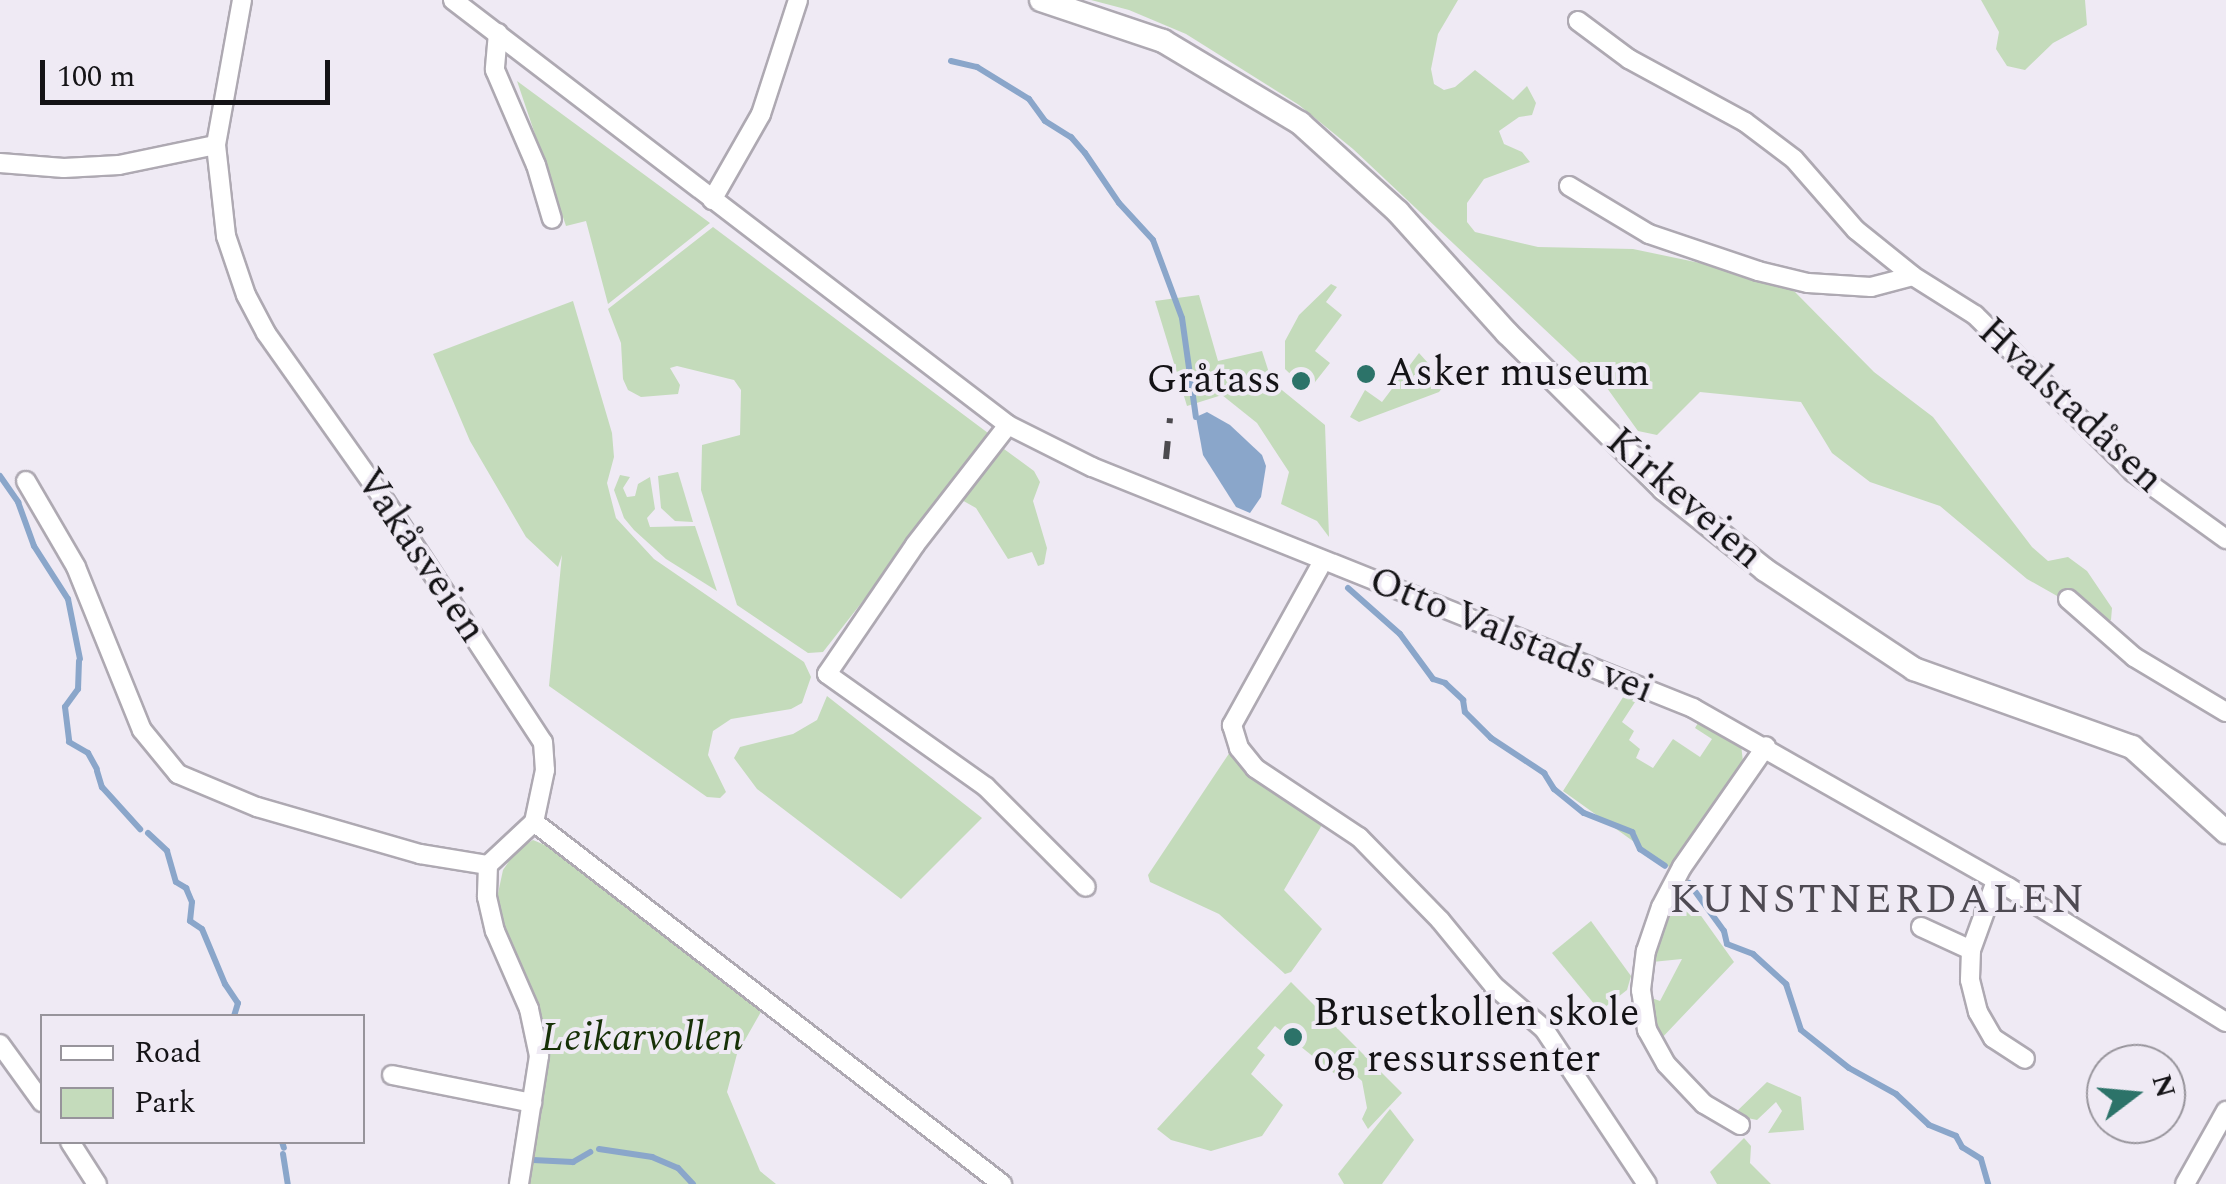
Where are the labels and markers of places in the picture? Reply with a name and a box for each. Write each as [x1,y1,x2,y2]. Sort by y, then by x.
place label: Asker museum [1386,350,1650,398]
place label: Gråtass [1147,357,1281,405]
marker: Asker museum [1355,363,1377,385]
marker: Gråtass [1290,370,1312,392]
place label: Brusetkollen skole og ressurssenter [1313,990,1639,1084]
marker: Brusetkollen skole og ressurssenter [1282,1026,1304,1048]

